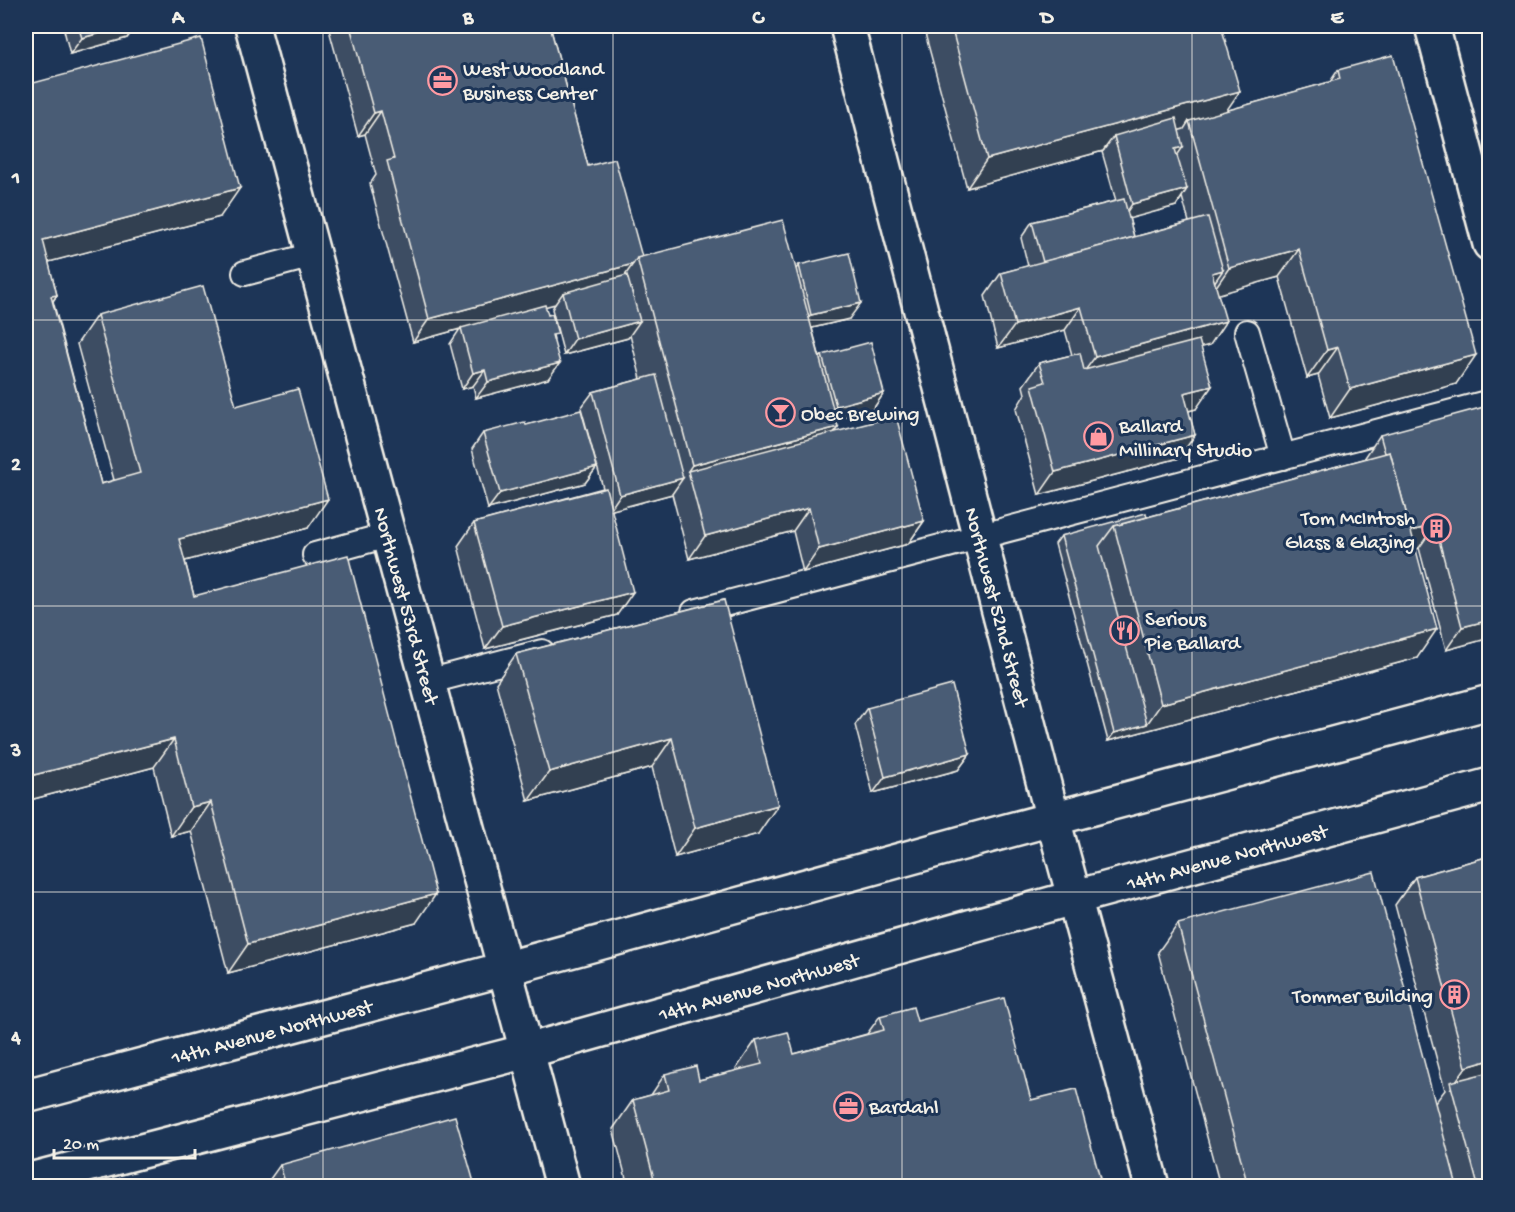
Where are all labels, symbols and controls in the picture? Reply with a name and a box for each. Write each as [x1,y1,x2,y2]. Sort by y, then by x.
text: A [171,8,186,31]
text: B [462,8,474,31]
text: C [752,8,766,31]
text: D [1038,8,1054,31]
text: E [1331,8,1345,31]
place label: West Woodland Business Center [462,59,605,108]
office icon: West Woodland Business Center [426,64,458,96]
text: 1 [11,168,20,191]
bar icon: Obec Brewing [764,397,796,429]
place label: Obec Brewing [801,404,919,429]
place label: Ballard Millinary Studio [1118,416,1252,465]
shop icon: Ballard Millinary Studio [1082,421,1114,453]
text: 2 [11,455,21,478]
street label: Northwest 53rd Street [366,505,443,710]
street label: Northwest 52nd Street [957,505,1033,712]
place label: Tom McIntosh Glass & Glazing [1285,508,1415,557]
building icon: Tom McIntosh Glass & Glazing [1420,513,1452,545]
place label: Serious Pie Ballard [1144,609,1242,658]
restaurant icon: Serious Pie Ballard [1108,614,1140,646]
text: 3 [10,741,21,764]
street label: 14th Avenue Northwest [1124,820,1333,899]
street label: 14th Avenue Northwest [656,949,865,1030]
building icon: Tommer Building [1438,979,1470,1011]
place label: Tommer Building [1291,986,1433,1011]
street label: 14th Avenue Northwest [168,995,378,1073]
text: 4 [10,1028,21,1051]
office icon: Bardahl [832,1090,864,1122]
place label: Bardahl [868,1097,939,1122]
scale bar [54,1122,195,1160]
text: 20 m [63,1135,99,1156]

